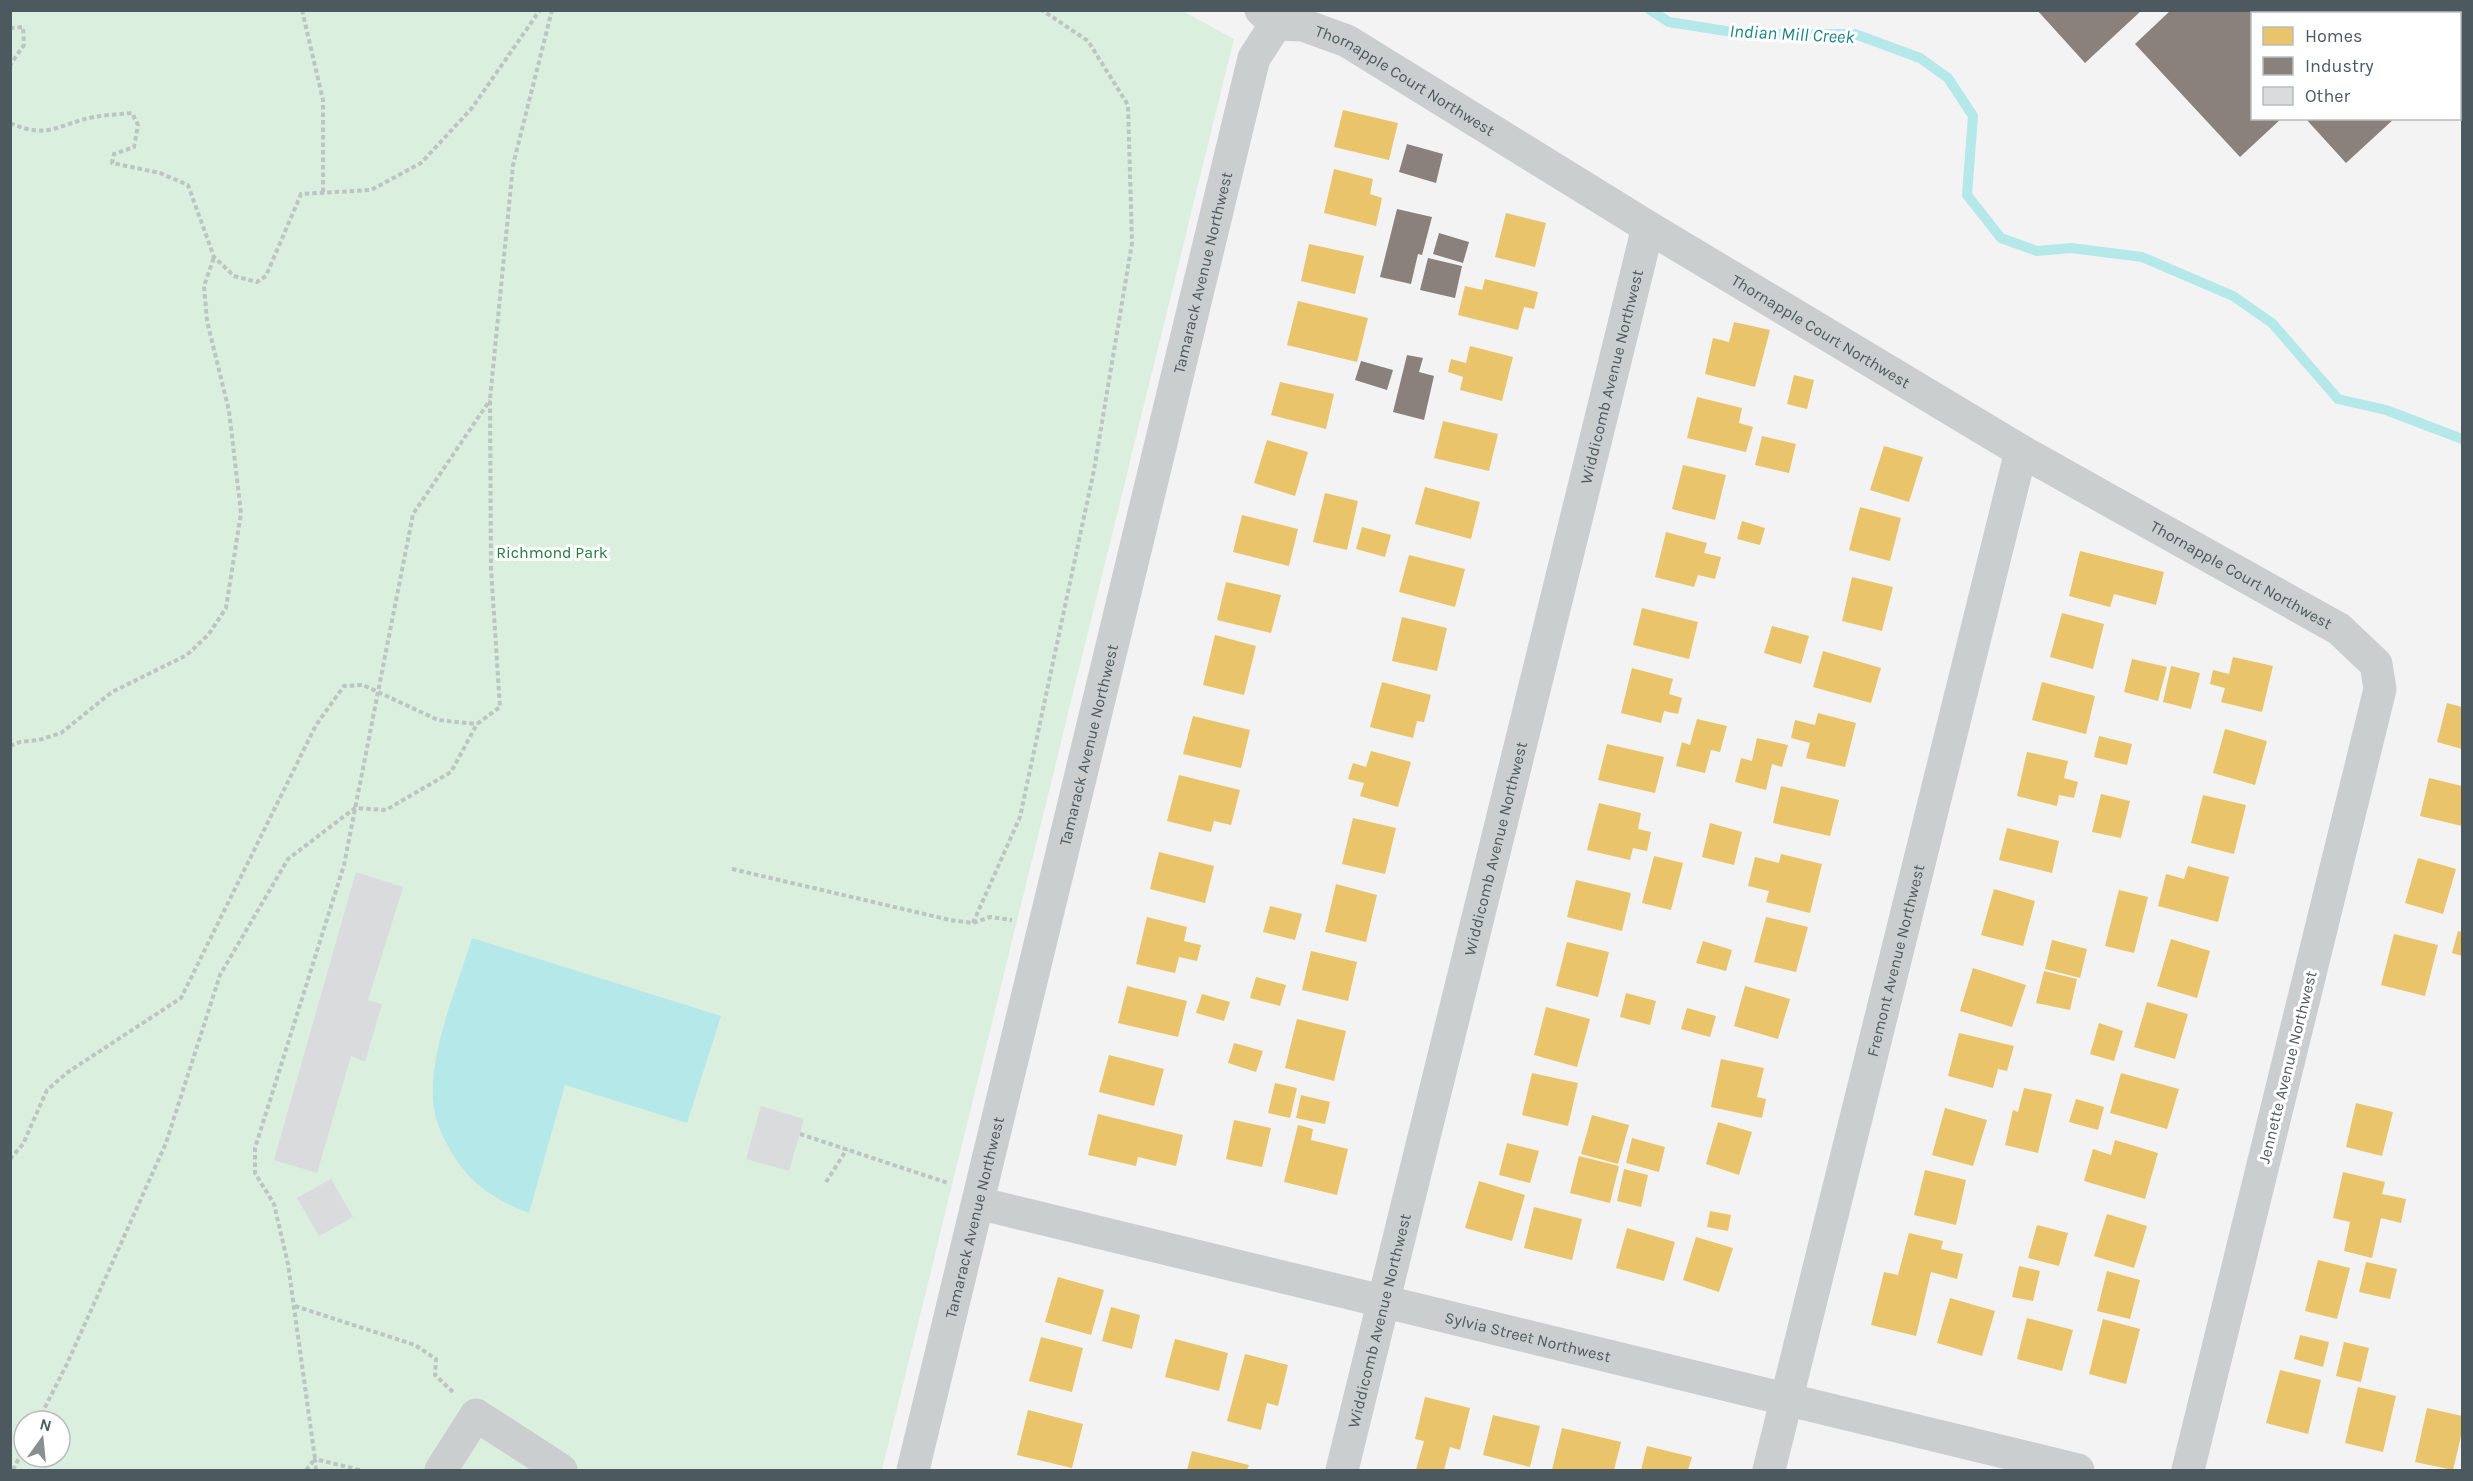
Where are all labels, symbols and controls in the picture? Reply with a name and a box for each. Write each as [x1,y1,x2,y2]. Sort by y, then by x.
legend [2251,12,2461,120]
water label: Indian Mill Creek [1729,20,1856,48]
street label: Thornapple Court Northwest [1313,21,1498,140]
text: Homes [2305,25,2362,47]
text: Industry [2305,55,2374,77]
text: Other [2305,85,2350,107]
street label: Tamarack Avenue Northwest [1169,170,1236,375]
street label: Widdicomb Avenue Northwest [1576,268,1647,486]
street label: Thornapple Court Northwest [1728,270,1914,392]
street label: Thornapple Court Northwest [2147,516,2335,633]
park label: Richmond Park [496,543,608,562]
street label: Tamarack Avenue Northwest [1055,642,1122,848]
street label: Widdicomb Avenue Northwest [1460,740,1531,958]
street label: Fremont Avenue Northwest [1863,862,1928,1059]
street label: Jennette Avenue Northwest [2254,969,2321,1166]
street label: Tamarack Avenue Northwest [941,1115,1008,1320]
street label: Widdicomb Avenue Northwest [1344,1211,1415,1430]
street label: Sylvia Street Northwest [1443,1308,1613,1366]
north arrow [12,1409,72,1469]
text: N [38,1414,54,1436]

